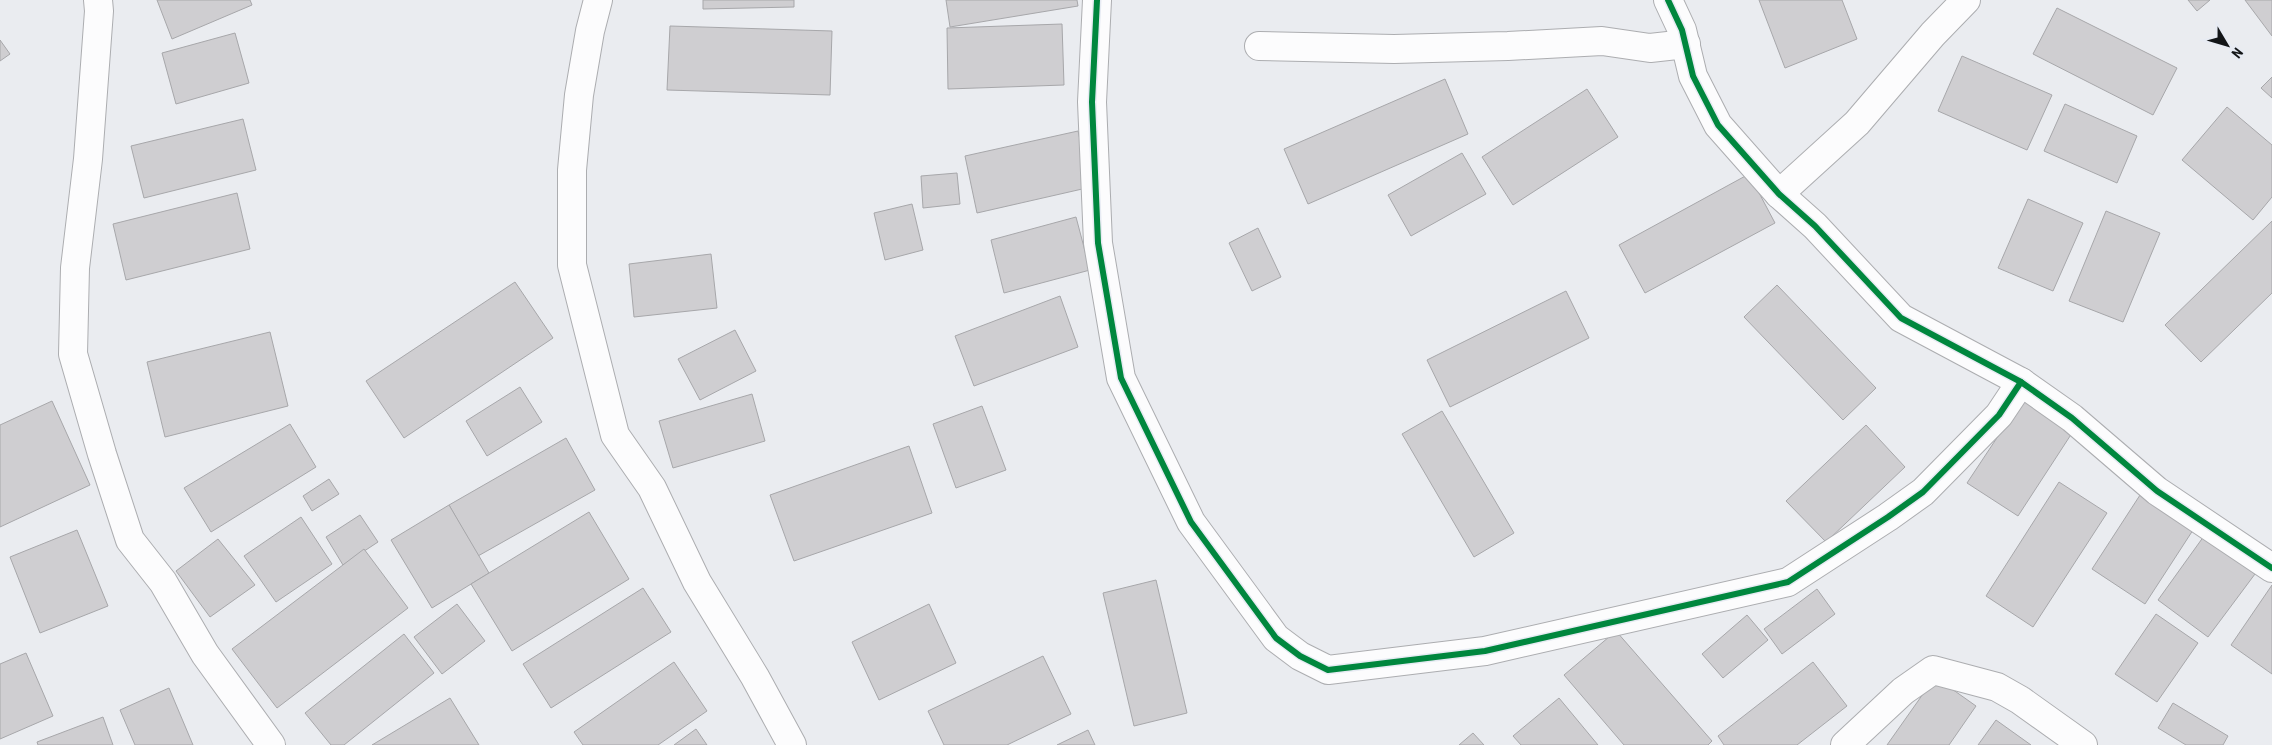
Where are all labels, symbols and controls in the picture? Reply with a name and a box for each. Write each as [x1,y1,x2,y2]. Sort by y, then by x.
north arrow [2202,20,2252,70]
text: N [2228,45,2246,61]

